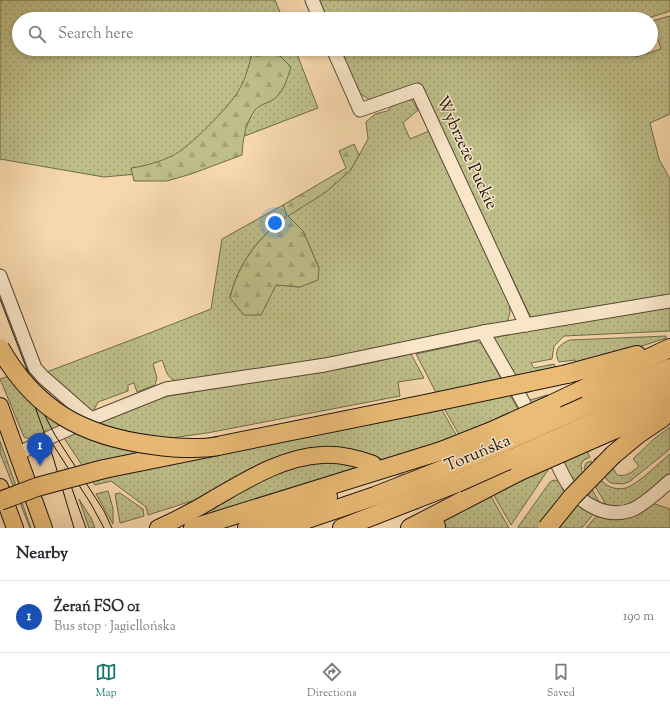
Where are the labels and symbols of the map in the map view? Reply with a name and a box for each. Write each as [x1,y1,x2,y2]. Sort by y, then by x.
street label: Wybrzeże Puckie [429,92,503,214]
your location [265,213,285,233]
street label: Toruńska [441,429,515,479]
pin: 1 [27,433,53,466]

